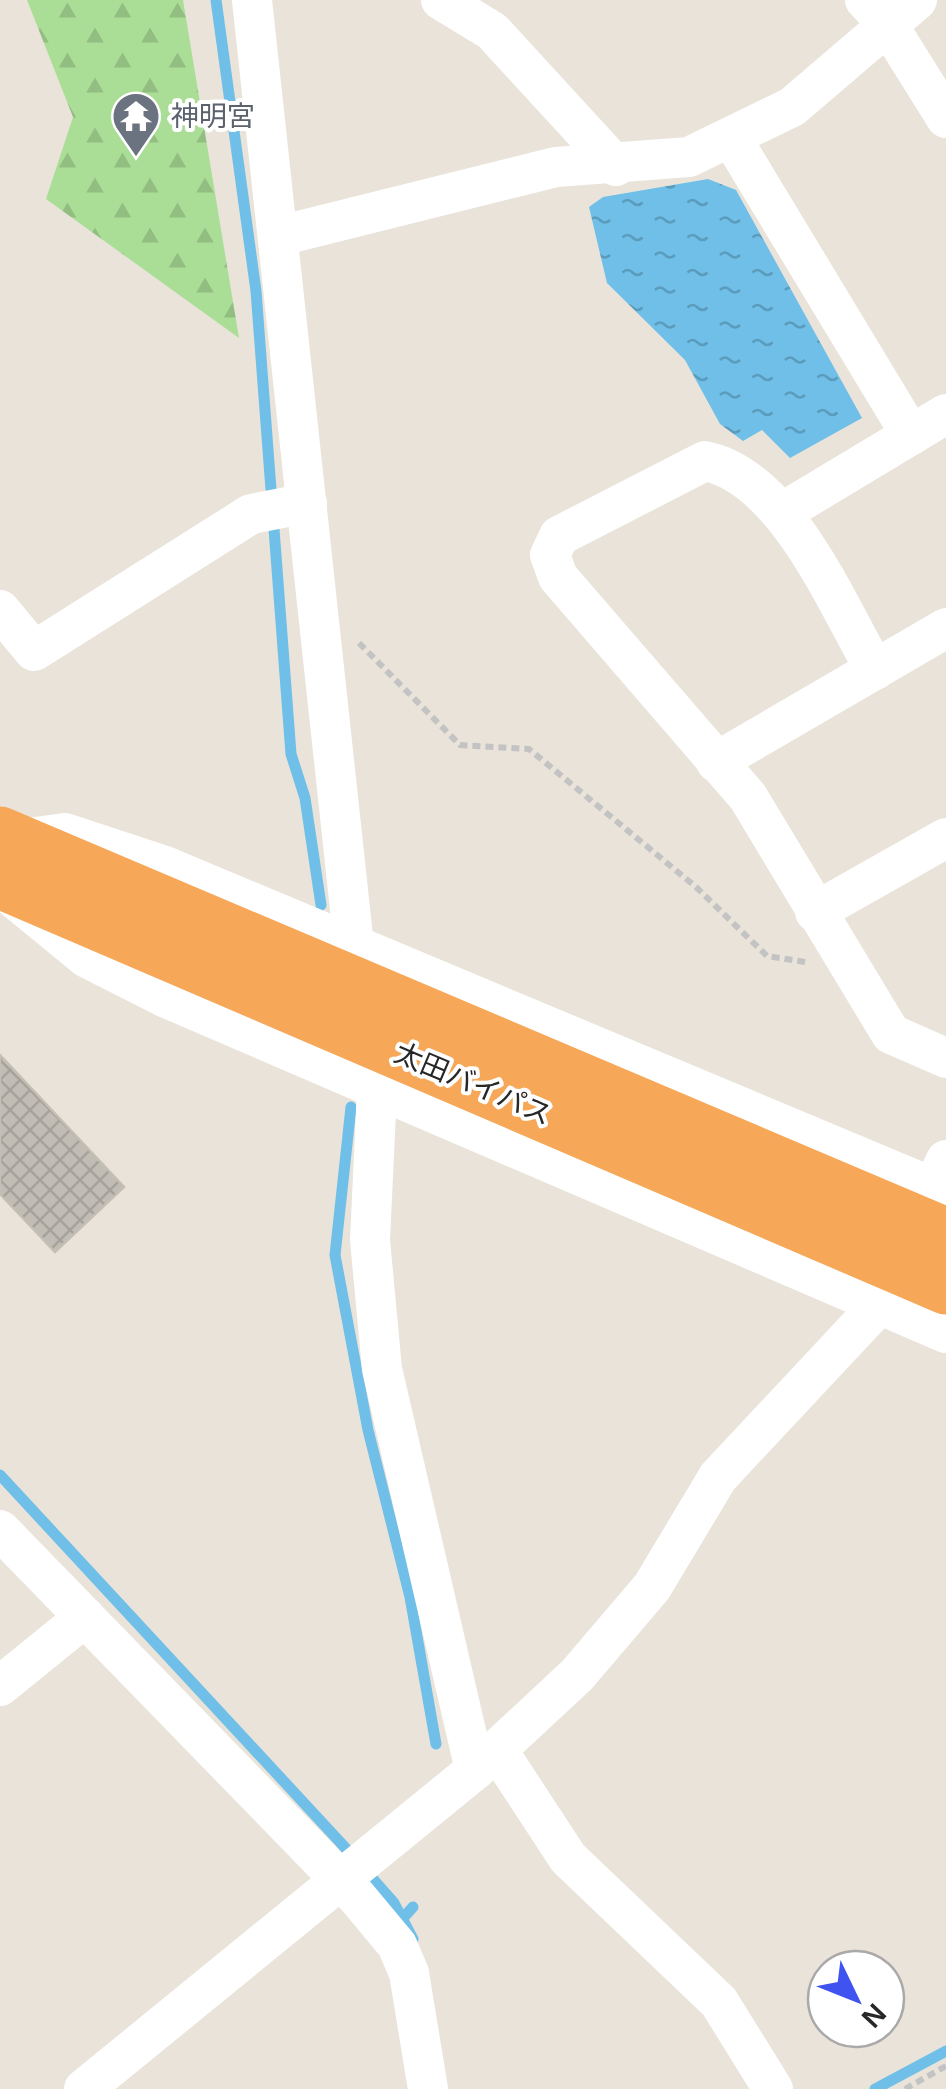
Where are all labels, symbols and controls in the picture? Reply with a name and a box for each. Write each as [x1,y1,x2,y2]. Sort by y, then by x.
temple icon: 神明宮 [110,90,162,158]
place label: 神明宮 [171,101,255,132]
street label: 太田バイパス [390,1037,556,1131]
north arrow [806,1949,906,2049]
text: N [856,1998,892,2034]

